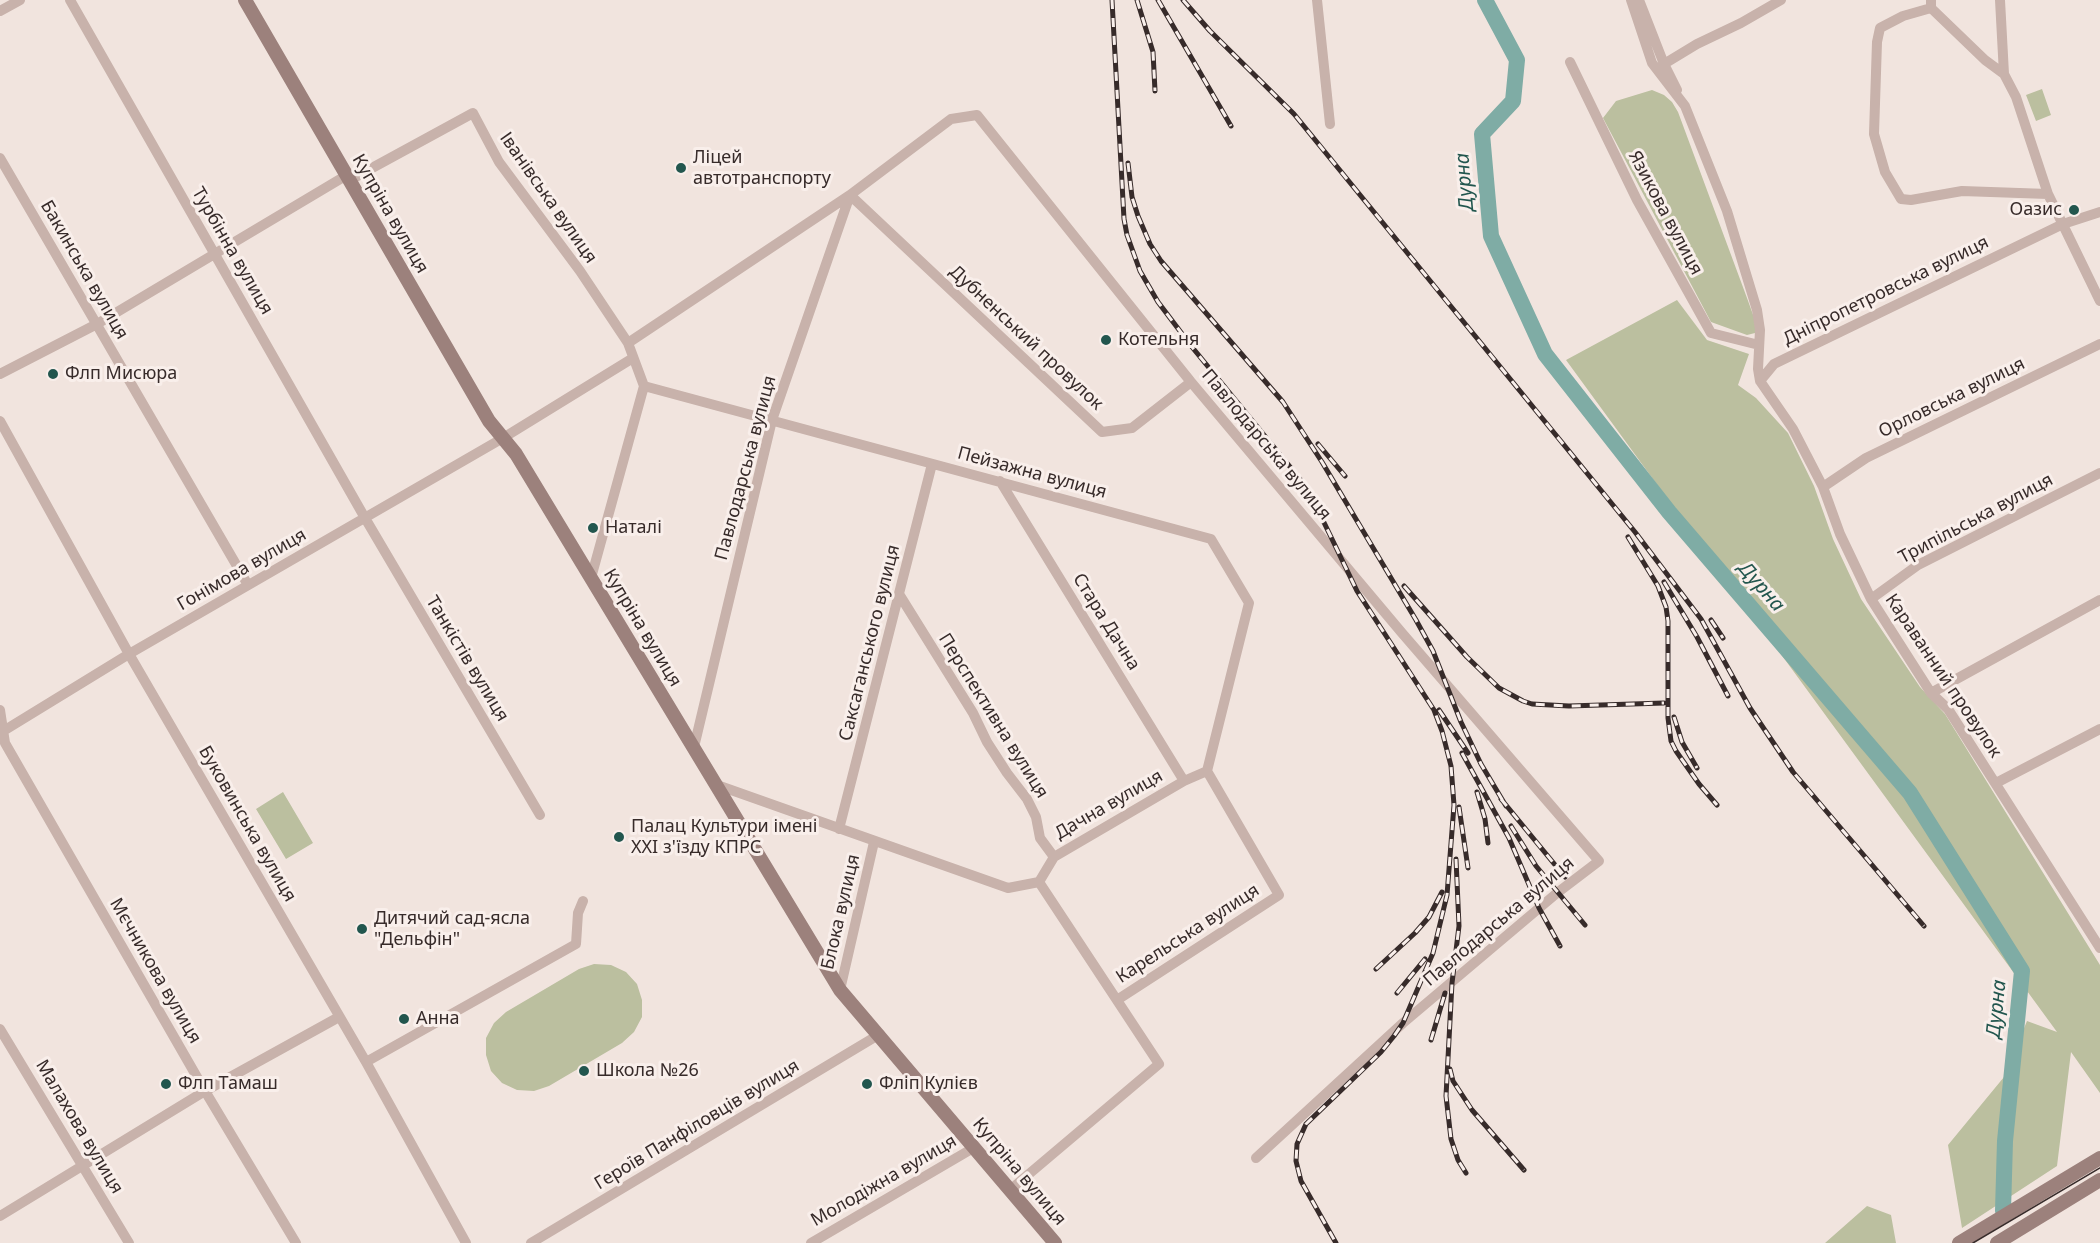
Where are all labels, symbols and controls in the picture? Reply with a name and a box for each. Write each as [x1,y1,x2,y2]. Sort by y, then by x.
street label: Іванівська вулиця [495,128,601,268]
place label: Ліцей автотранспорту [693,147,831,190]
street label: Язикова вулиця [1623,147,1707,279]
street label: Купріна вулиця [347,151,433,277]
water label: Дурна [1451,152,1479,212]
marker: Ліцей автотранспорту [674,161,688,175]
street label: Турбінна вулиця [187,184,277,318]
street label: Бакинська вулиця [35,197,133,343]
place label: Оазис [2009,199,2062,221]
marker: Оазис [2067,203,2081,217]
street label: Дніпропетровська вулиця [1780,232,1992,350]
street label: Дубненський провулок [945,261,1107,415]
place label: Котельня [1118,329,1199,351]
marker: Котельня [1099,333,1113,347]
street label: Орловська вулиця [1875,353,2029,443]
place label: Флп Мисюра [65,363,177,385]
street label: Павлодарська вулиця [1197,365,1335,525]
marker: Флп Мисюра [46,367,60,381]
street label: Павлодарська вулиця [711,373,781,563]
street label: Пейзажна вулиця [955,443,1109,503]
street label: Трипільська вулиця [1895,469,2057,569]
place label: Наталі [605,517,662,539]
marker: Наталі [586,521,600,535]
street label: Гонімова вулиця [174,524,310,616]
street label: Саксаганського вулиця [835,543,905,743]
water label: Дурна [1733,557,1789,617]
street label: Купріна вулиця [598,565,686,691]
street label: Стара Дачна [1068,569,1144,675]
street label: Караванний провулок [1880,590,2006,762]
street label: Танкістів вулиця [421,592,513,726]
street label: Перспективна вулиця [933,630,1053,802]
street label: Буковинська вулиця [194,742,300,906]
street label: Дачна вулиця [1051,765,1167,845]
place label: Палац Культури імені XXI з'їзду КПРС [631,816,818,858]
marker: Палац Культури імені XXI з'їзду КПРС [612,830,626,844]
street label: Блока вулиця [817,852,865,972]
street label: Павлодарська вулиця [1419,853,1579,991]
street label: Карельська вулиця [1112,880,1264,988]
street label: Мєчникова вулиця [105,895,205,1047]
place label: Дитячий сад-ясла "Дельфін" [374,908,530,950]
marker: Дитячий сад-ясла "Дельфін" [355,922,369,936]
water label: Дурна [1982,979,2012,1039]
place label: Анна [416,1008,460,1030]
marker: Анна [397,1012,411,1026]
street label: Героїв Панфіловців вулиця [591,1055,803,1195]
street label: Малахова вулиця [31,1056,127,1198]
place label: Школа №26 [596,1060,699,1082]
marker: Школа №26 [577,1064,591,1078]
place label: Флп Тамаш [178,1073,278,1095]
place label: Фліп Кулієв [879,1073,978,1095]
marker: Флп Тамаш [159,1077,173,1091]
marker: Фліп Кулієв [860,1077,874,1091]
street label: Купріна вулиця [968,1114,1070,1230]
street label: Молодіжна вулиця [807,1131,961,1231]

